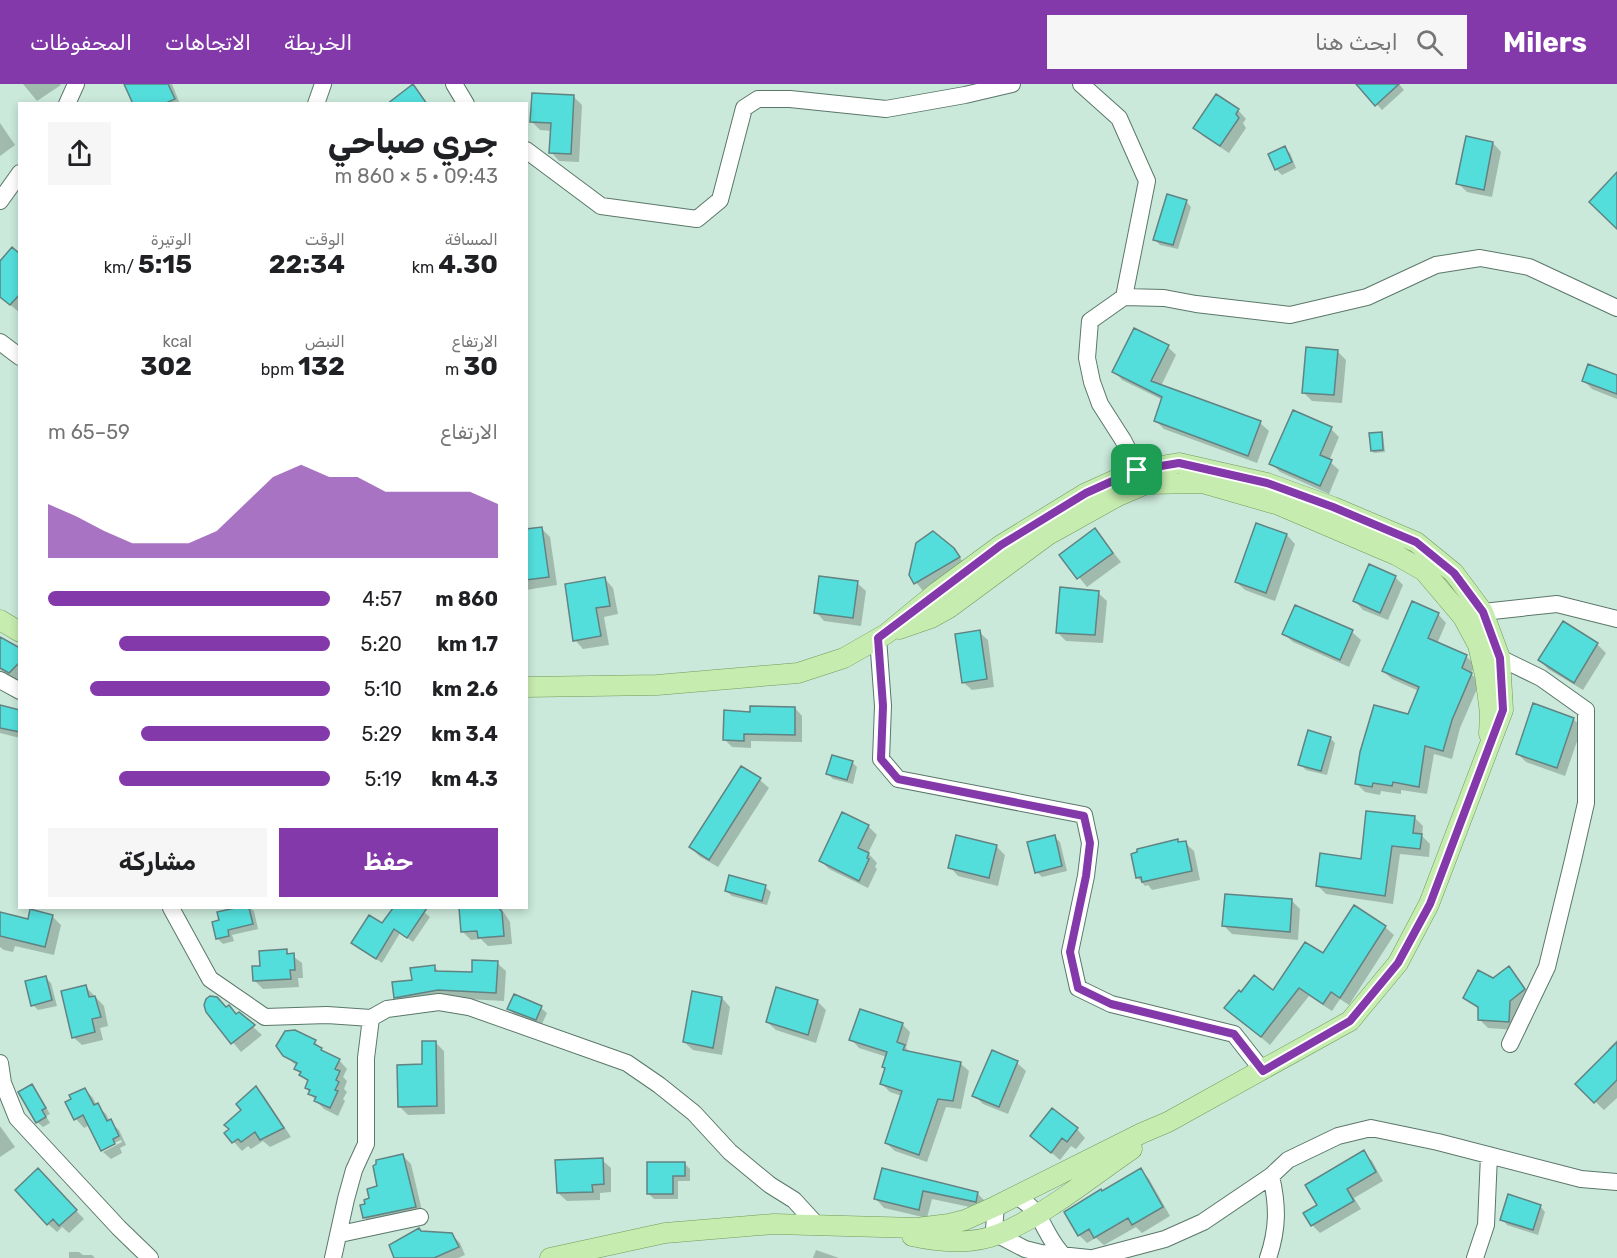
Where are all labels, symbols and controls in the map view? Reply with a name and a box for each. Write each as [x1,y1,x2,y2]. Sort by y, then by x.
search box [1047,15,1467,69]
icon: search [1413,26,1446,59]
text: Milers [1503,26,1587,59]
text: ابحث هنا [1315,29,1398,56]
text: المحفوظات [30,30,132,55]
text: الاتجاهات [165,30,251,55]
text: الخريطة [284,30,352,55]
button: share [48,122,111,185]
text: جري صباحي [328,122,498,161]
text: 09:43 · 5 × 860 m [334,164,498,188]
text: الوتيرة [151,230,192,249]
text: الوقت [305,230,345,249]
text: المسافة [445,230,498,249]
text: 5:15 [138,249,192,280]
text: 22:34 [269,249,345,280]
text: 4.30 [438,249,498,280]
text: /km [104,258,138,277]
text: km [412,258,438,277]
text: kcal [163,332,192,351]
text: النبض [305,332,345,351]
text: الارتفاع [452,332,498,351]
text: 302 [140,351,192,382]
text: 132 [298,351,345,382]
text: 30 [463,351,498,382]
text: bpm [261,360,298,379]
text: m [445,360,463,379]
text: 59–65 m [48,420,130,444]
text: الارتفاع [440,420,498,444]
pin [1111,444,1162,495]
icon: arrive [1120,453,1153,486]
text: 4:57 [362,587,402,611]
text: 860 m [435,587,498,611]
text: 5:20 [361,632,402,656]
text: 1.7 km [437,632,498,656]
text: 5:10 [364,677,402,701]
text: 2.6 km [432,677,498,701]
text: 5:29 [361,722,402,746]
text: 3.4 km [431,722,498,746]
text: 5:19 [365,767,402,791]
text: 4.3 km [431,767,498,791]
button: مشاركة [48,828,267,897]
button: حفظ [279,828,498,897]

